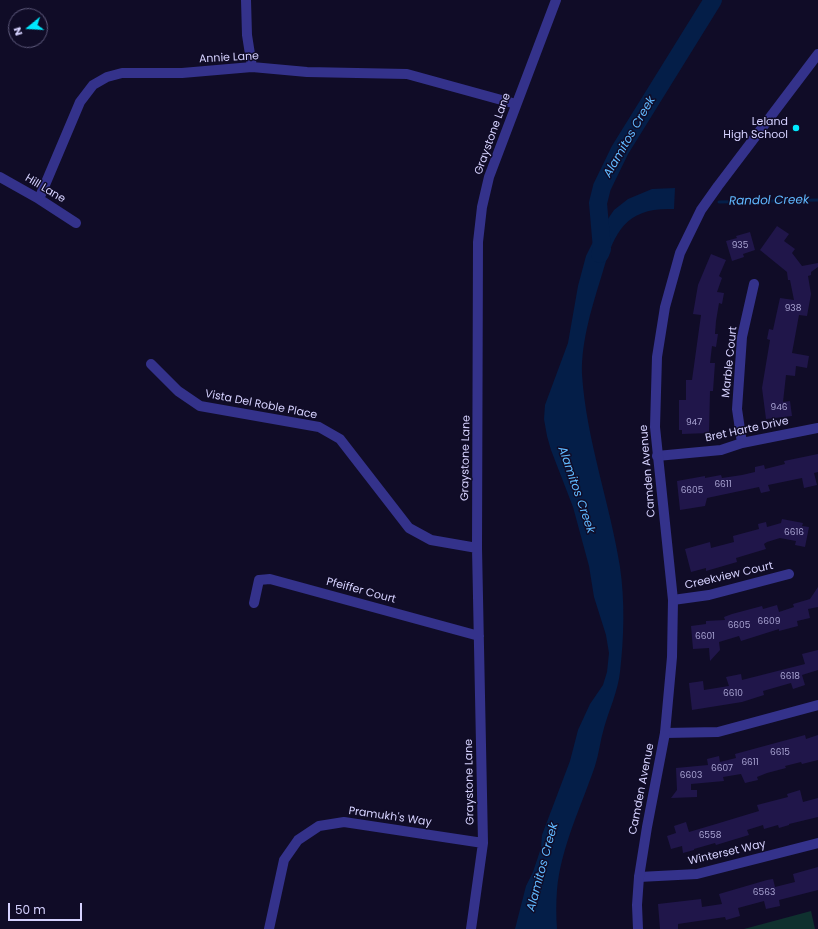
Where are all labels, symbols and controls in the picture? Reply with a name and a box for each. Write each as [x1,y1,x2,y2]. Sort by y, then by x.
north arrow [8,8,48,48]
text: N [9,25,26,38]
street label: Annie Lane [199,50,259,66]
street label: Graystone Lane [472,91,514,177]
water label: Alamitos Creek [601,94,659,180]
place label: Leland High School [723,115,788,141]
marker: Leland High School [791,123,801,133]
street label: Hill Lane [22,172,68,206]
water label: Randol Creek [729,193,809,209]
house number: 935 [732,241,748,251]
house number: 938 [785,304,801,314]
street label: Marble Court [720,326,740,398]
street label: Vista Del Roble Place [204,388,318,422]
house number: 946 [770,403,788,413]
street label: Graystone Lane [459,415,473,501]
street label: Bret Harte Drive [704,415,790,445]
house number: 947 [686,418,702,428]
street label: Camden Avenue [637,424,659,518]
water label: Alamitos Creek [554,445,598,535]
house number: 6611 [714,480,732,490]
house number: 6605 [681,486,703,496]
house number: 6616 [784,528,804,538]
street label: Creekview Court [684,559,774,593]
street label: Pfeiffer Court [325,575,397,607]
house number: 6609 [758,617,780,627]
house number: 6605 [728,621,750,631]
house number: 6601 [695,632,715,642]
house number: 6618 [780,672,800,682]
house number: 6610 [723,689,743,699]
street label: Graystone Lane [463,739,477,825]
street label: Camden Avenue [627,742,657,836]
house number: 6615 [770,748,790,758]
house number: 6611 [741,758,759,768]
house number: 6607 [711,764,733,774]
house number: 6603 [680,771,702,781]
street label: Pramukh's Way [348,805,432,829]
water label: Alamitos Creek [524,821,562,913]
house number: 6558 [699,831,721,841]
street label: Winterset Way [687,838,767,868]
house number: 6563 [753,888,775,898]
scale bar [10,895,84,921]
text: 50 m [15,901,46,918]

